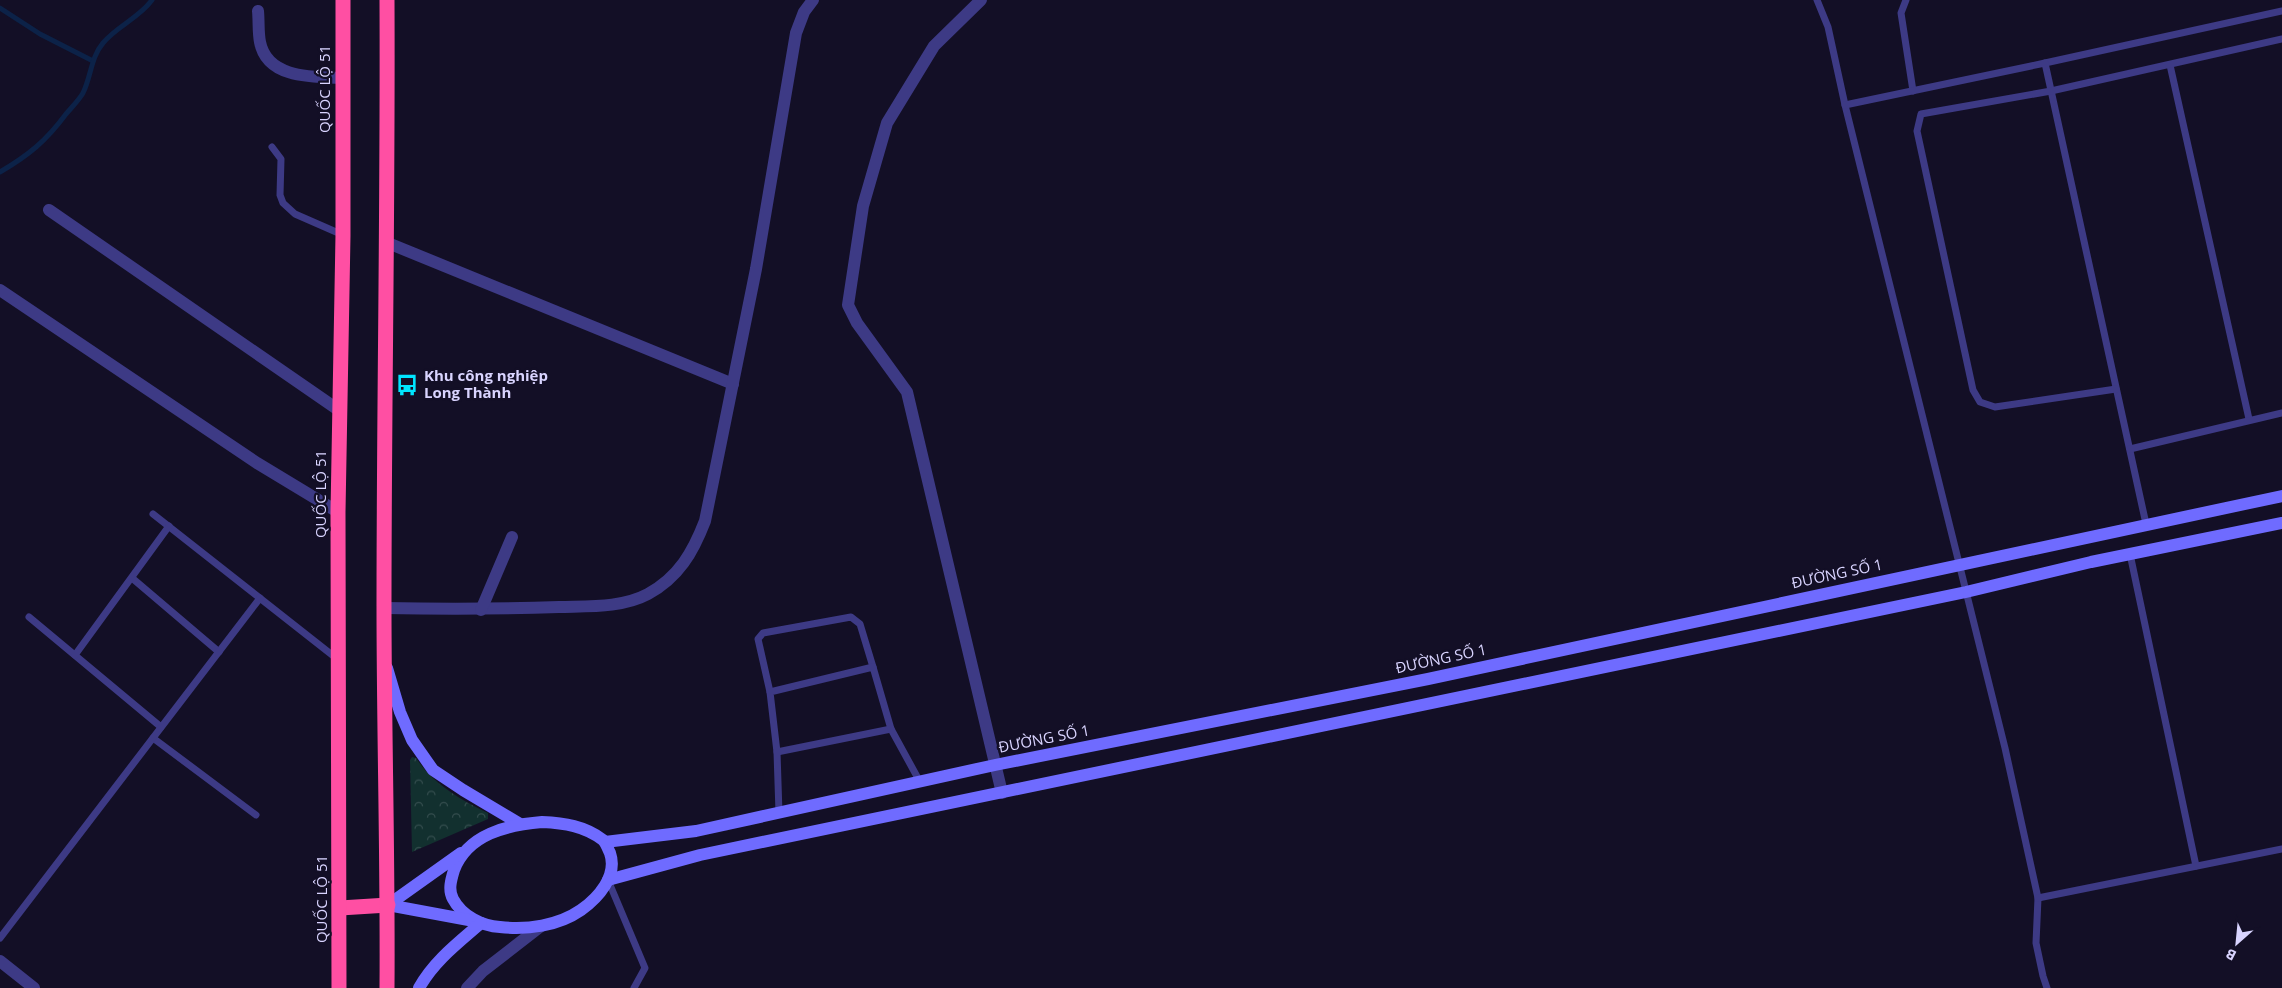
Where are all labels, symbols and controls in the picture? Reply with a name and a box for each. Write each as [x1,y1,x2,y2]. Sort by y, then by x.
street label: QUỐC LỘ 51 [314,45,334,133]
place label: Khu công nghiệp Long Thành [424,365,548,402]
bus stop icon: Khu công nghiệp Long Thành [394,372,420,398]
street label: QUỐC LỘ 51 [310,450,330,538]
street label: ĐƯỜNG SỐ 1 [1789,554,1884,592]
street label: ĐƯỜNG SỐ 1 [1393,639,1488,677]
street label: ĐƯỜNG SỐ 1 [996,719,1091,757]
street label: QUỐC LỘ 51 [311,855,331,943]
north arrow [2212,918,2262,968]
text: B [2222,944,2239,966]

